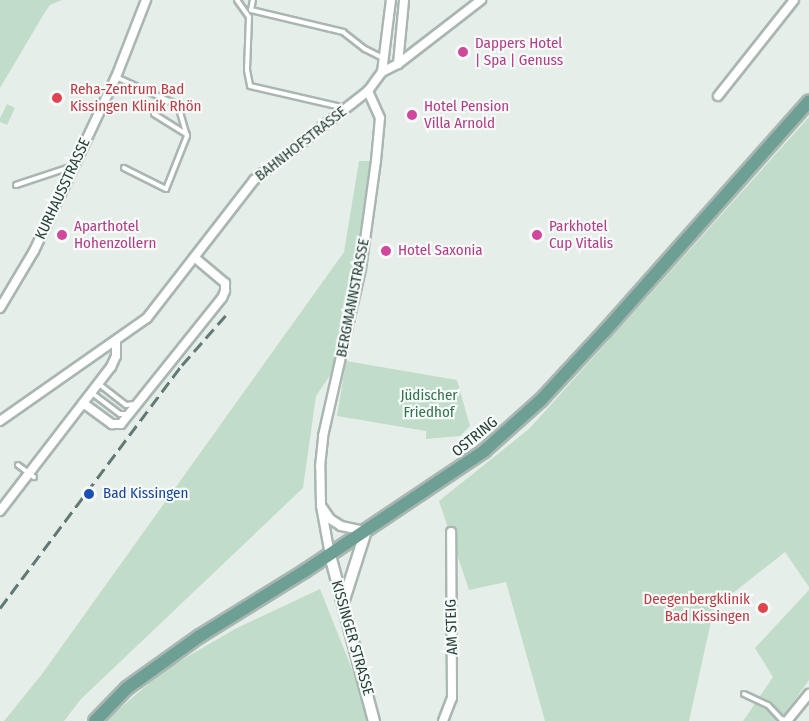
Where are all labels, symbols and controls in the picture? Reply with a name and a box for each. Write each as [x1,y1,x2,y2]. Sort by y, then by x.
place label: Dappers Hotel | Spa | Genuss [475,34,563,69]
marker: Dappers Hotel | Spa | Genuss [456,45,470,59]
place label: Reha-Zentrum Bad Kissingen Klinik Rhön [70,80,201,115]
marker: Reha-Zentrum Bad Kissingen Klinik Rhön [48,89,66,107]
place label: Hotel Pension Villa Arnold [424,97,509,132]
street label: BAHNHOFSTRASSE [252,103,350,185]
marker: Hotel Pension Villa Arnold [405,108,419,122]
street label: KURHAUSSTRASSE [32,136,94,242]
place label: Aparthotel Hohenzollern [74,217,156,252]
place label: Parkhotel Cup Vitalis [549,217,613,252]
marker: Aparthotel Hohenzollern [55,228,69,242]
marker: Parkhotel Cup Vitalis [530,228,544,242]
street label: BERGMANNSTRASSE [333,237,373,359]
place label: Hotel Saxonia [398,242,483,260]
marker: Hotel Saxonia [379,244,393,258]
park label: Jüdischer Friedhof [400,386,458,421]
street label: OSTRING [449,413,501,461]
marker: Bad Kissingen [80,485,98,503]
place label: Bad Kissingen [103,485,188,503]
street label: KISSINGER STRASSE [327,578,377,698]
place label: Deegenbergklinik Bad Kissingen [643,590,750,625]
street label: AM STEIG [442,599,462,655]
marker: Deegenbergklinik Bad Kissingen [754,599,772,617]

